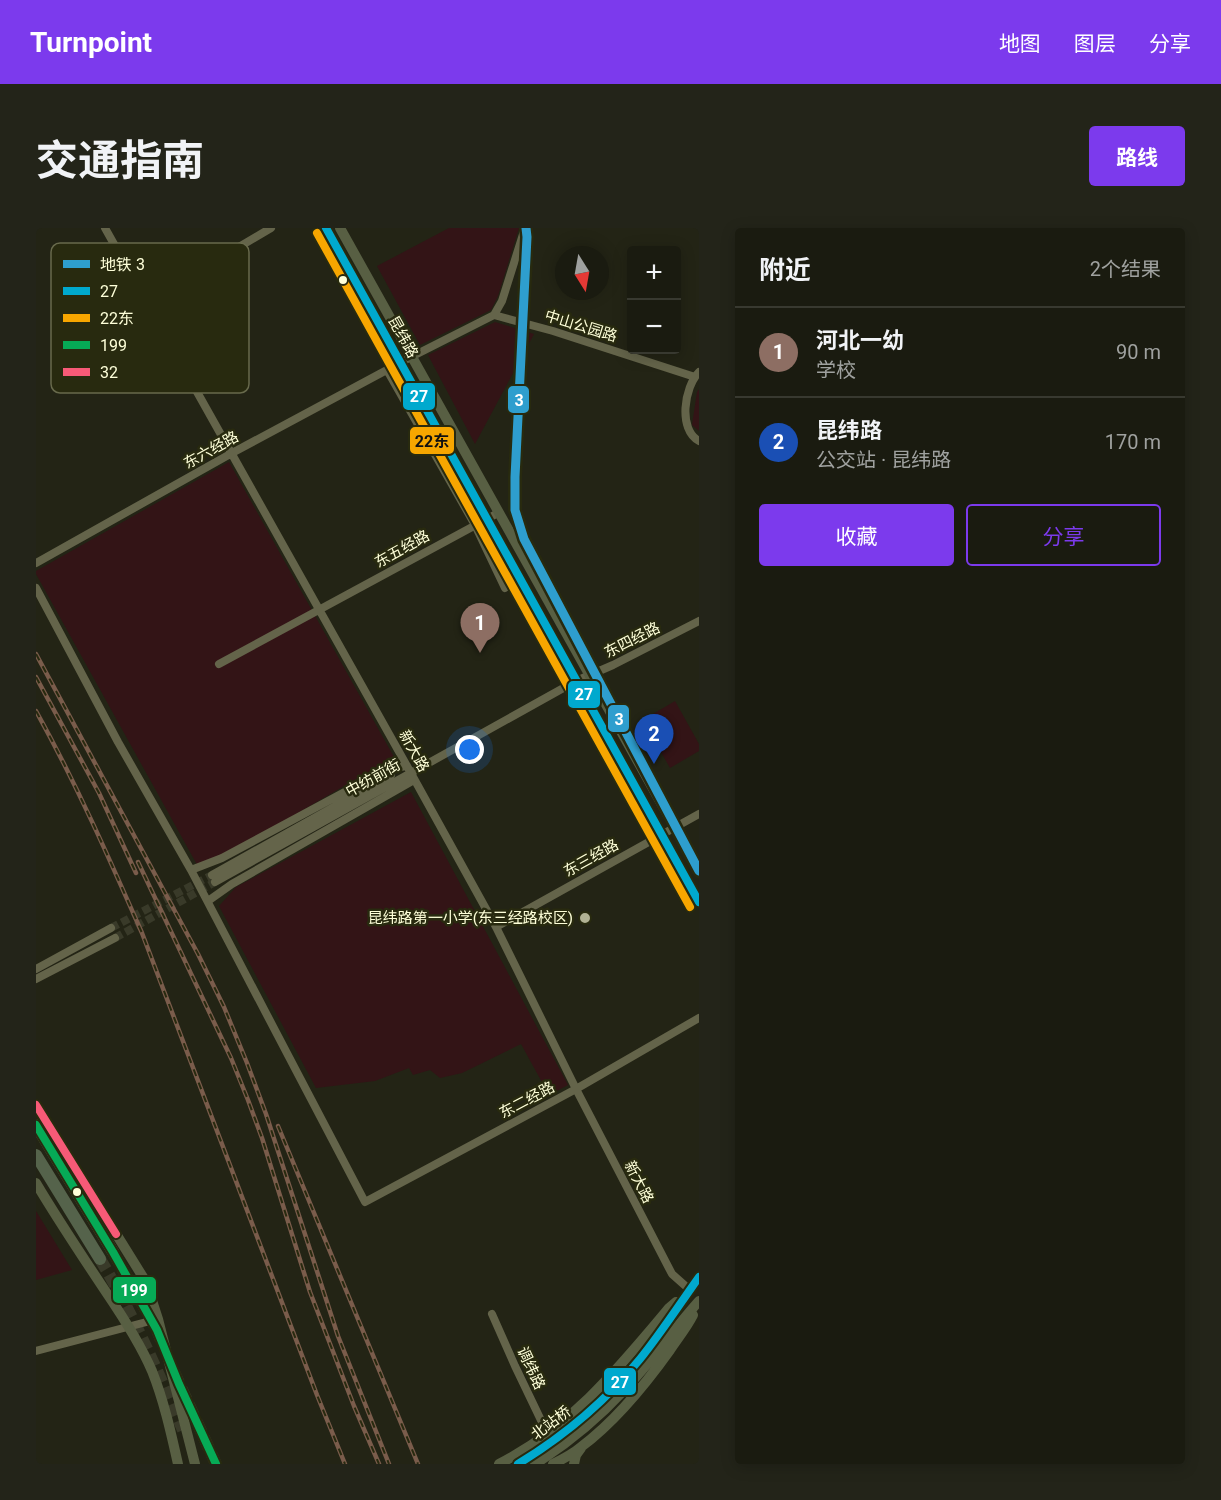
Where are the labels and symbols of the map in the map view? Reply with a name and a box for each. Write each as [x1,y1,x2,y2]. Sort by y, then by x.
legend [51,243,249,393]
north arrow [555,246,609,300]
text: 地铁 3 [100,255,145,274]
unlabelled marker [337,274,349,286]
text: 27 [100,282,118,301]
street label: 中山公园路 [542,306,620,346]
text: 22东 [100,309,134,328]
street label: 昆纬路 [384,313,422,361]
text: 199 [100,336,127,355]
text: 32 [100,363,118,382]
line badge: 27 [402,382,436,411]
line badge: 3 [507,385,530,414]
text: 27 [410,387,428,406]
text: 3 [514,391,524,410]
line badge: 22东 [409,426,455,455]
street label: 东六经路 [180,428,242,472]
text: 22东 [415,432,449,451]
street label: 东五经路 [371,527,433,571]
pin: 1 [460,604,500,653]
street label: 东四经路 [601,618,663,662]
line badge: 27 [567,680,601,709]
text: 27 [575,685,593,704]
line badge: 3 [607,704,630,733]
text: 3 [614,710,624,729]
pin: 2 [634,714,674,764]
street label: 新大路 [395,727,433,775]
your location [455,735,484,764]
street label: 中纺前街 [342,756,404,800]
street label: 东三经路 [560,836,622,880]
place label: 昆纬路第一小学(东三经路校区) [368,909,573,927]
marker: 昆纬路第一小学(东三经路校区) [578,911,592,925]
street label: 东二经路 [496,1078,558,1122]
street label: 新大路 [621,1158,657,1206]
unlabelled marker [71,1186,83,1198]
line badge: 199 [112,1276,157,1304]
text: 199 [120,1281,148,1300]
street label: 调纬路 [513,1344,549,1392]
line badge: 27 [603,1367,637,1396]
text: 27 [611,1373,629,1392]
street label: 北站桥 [528,1402,574,1444]

